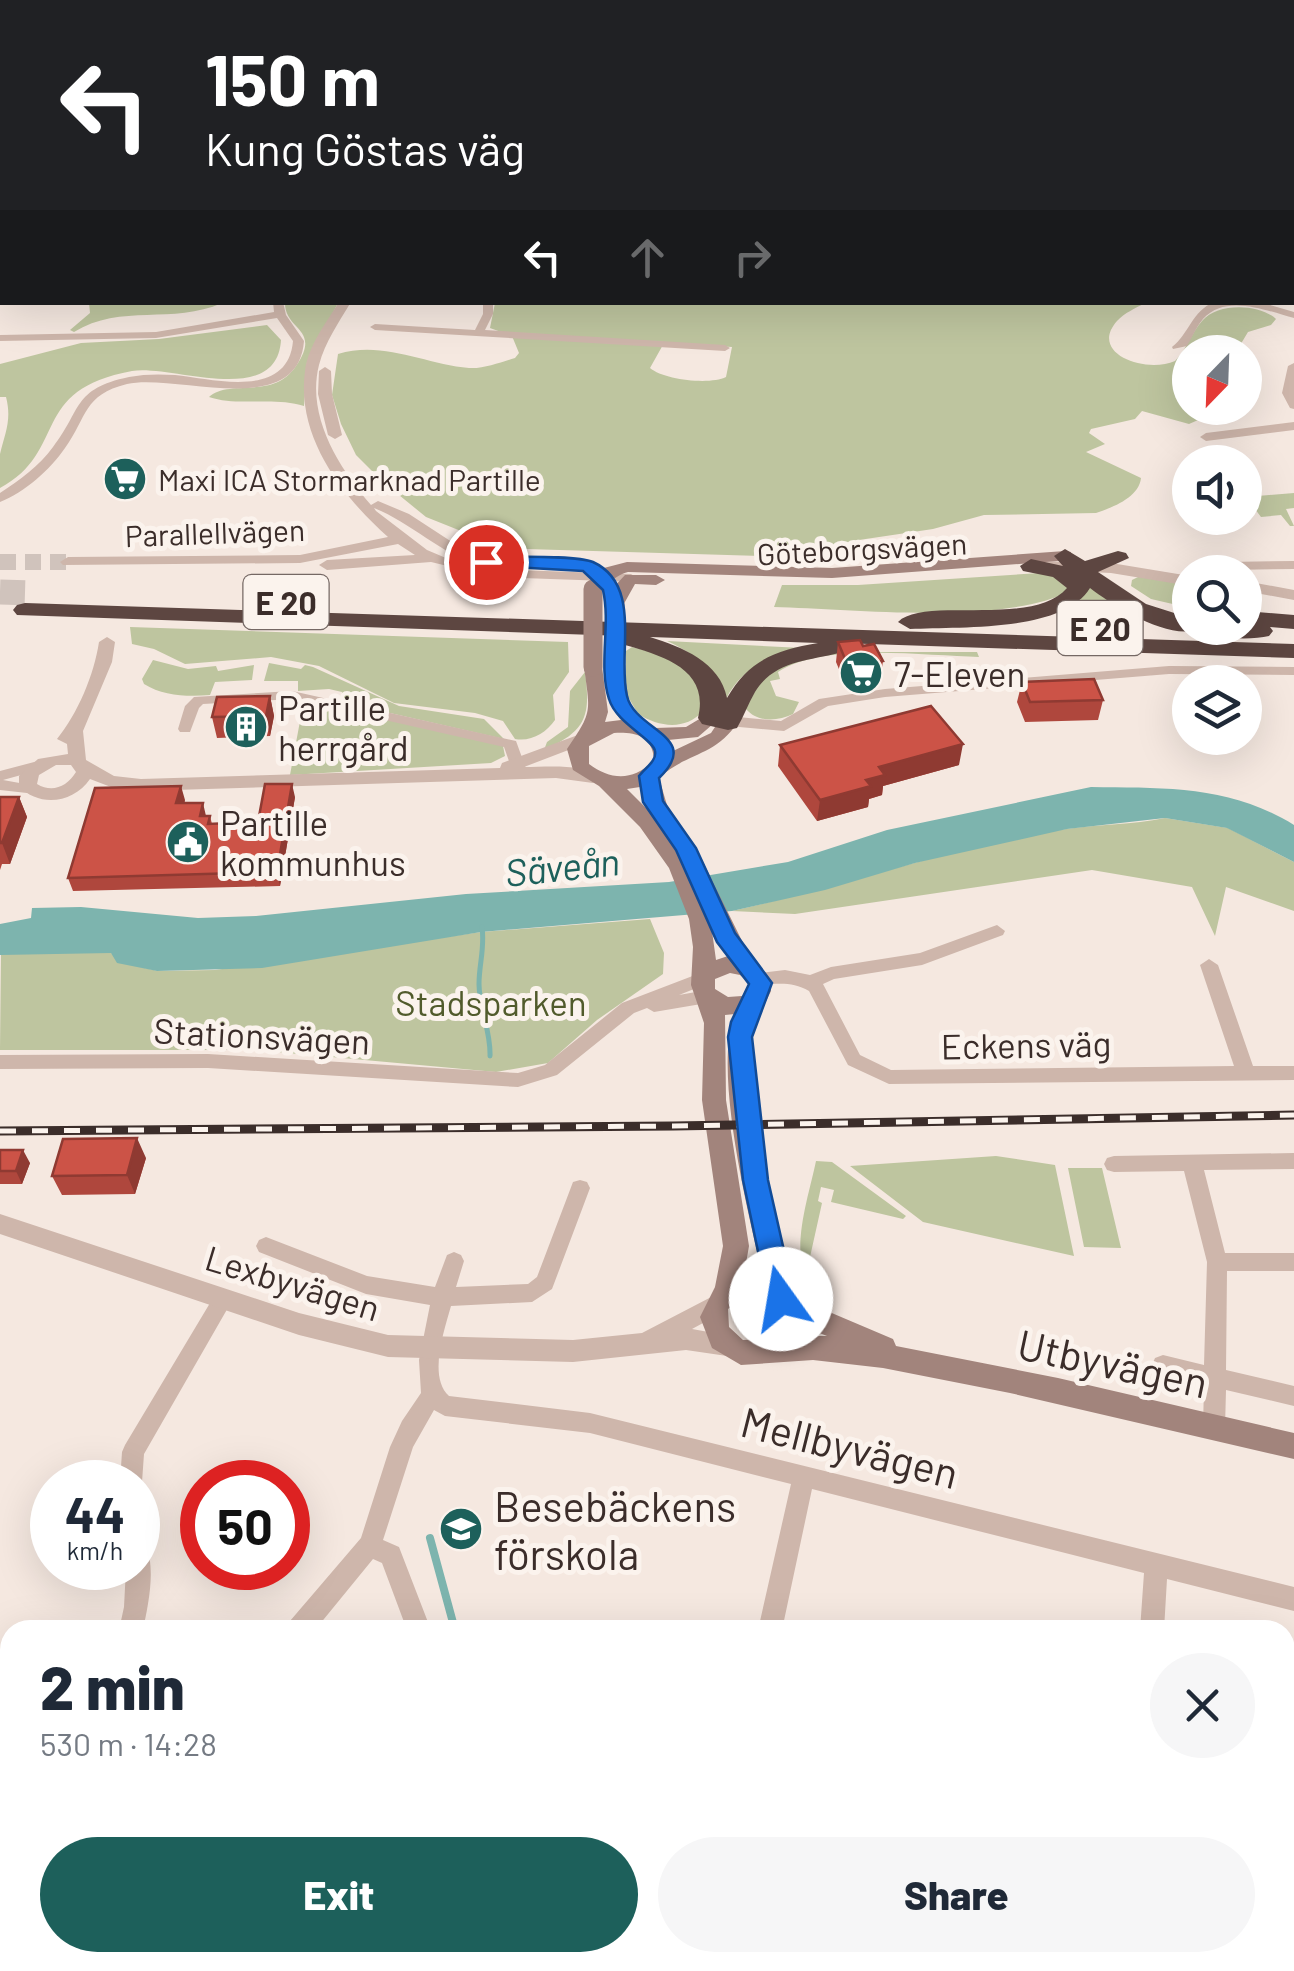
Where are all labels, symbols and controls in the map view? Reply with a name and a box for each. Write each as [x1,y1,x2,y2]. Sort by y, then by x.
text: 150 m [205,36,380,120]
icon: left [40,40,170,170]
text: Kung Göstas väg [205,121,525,175]
icon: left [515,230,570,285]
icon: ahead [620,230,675,285]
icon: right [725,230,780,285]
north arrow [1172,335,1262,425]
map controls [1172,335,1262,755]
button: sound [1172,445,1262,535]
supermarket icon: Maxi ICA Stormarknad Partille [102,456,148,502]
place label: Maxi ICA Stormarknad Partille [158,461,541,497]
street label: Parallellvägen [124,511,306,553]
pin [444,520,529,605]
street label: Göteborgsvägen [756,525,968,571]
icon: arrive [459,535,514,590]
button: search [1172,555,1262,645]
road number: E 20 [244,575,328,629]
road number: E 20 [1058,601,1142,655]
supermarket icon: 7-Eleven [838,650,884,696]
place label: 7-Eleven [894,652,1025,694]
button: layers [1172,665,1262,755]
place label: Partille herrgård [278,686,409,768]
building icon: Partille herrgård [223,704,269,750]
place label: Partille kommunhus [220,801,406,883]
public building icon: Partille kommunhus [165,819,211,865]
water label: Säveån [502,837,622,895]
park label: Stadsparken [395,981,587,1023]
street label: Stationsvägen [153,1008,371,1062]
street label: Eckens väg [940,1022,1112,1066]
street label: Lexbyvägen [201,1236,385,1328]
position arrow [729,1247,833,1351]
street label: Utbyvägen [1013,1318,1213,1407]
street label: Mellbyvägen [736,1395,964,1498]
speed limit sign: 50 [180,1460,310,1590]
place label: Besebäckens förskola [494,1480,736,1578]
text: 44 [65,1483,125,1543]
school or university icon: Besebäckens förskola [438,1506,484,1552]
text: km/h [67,1535,123,1565]
text: 2 min [40,1650,185,1722]
button: close [1150,1653,1255,1758]
text: 530 m · 14:28 [40,1724,217,1762]
button: Exit [40,1837,638,1952]
button: Share [658,1837,1255,1952]

